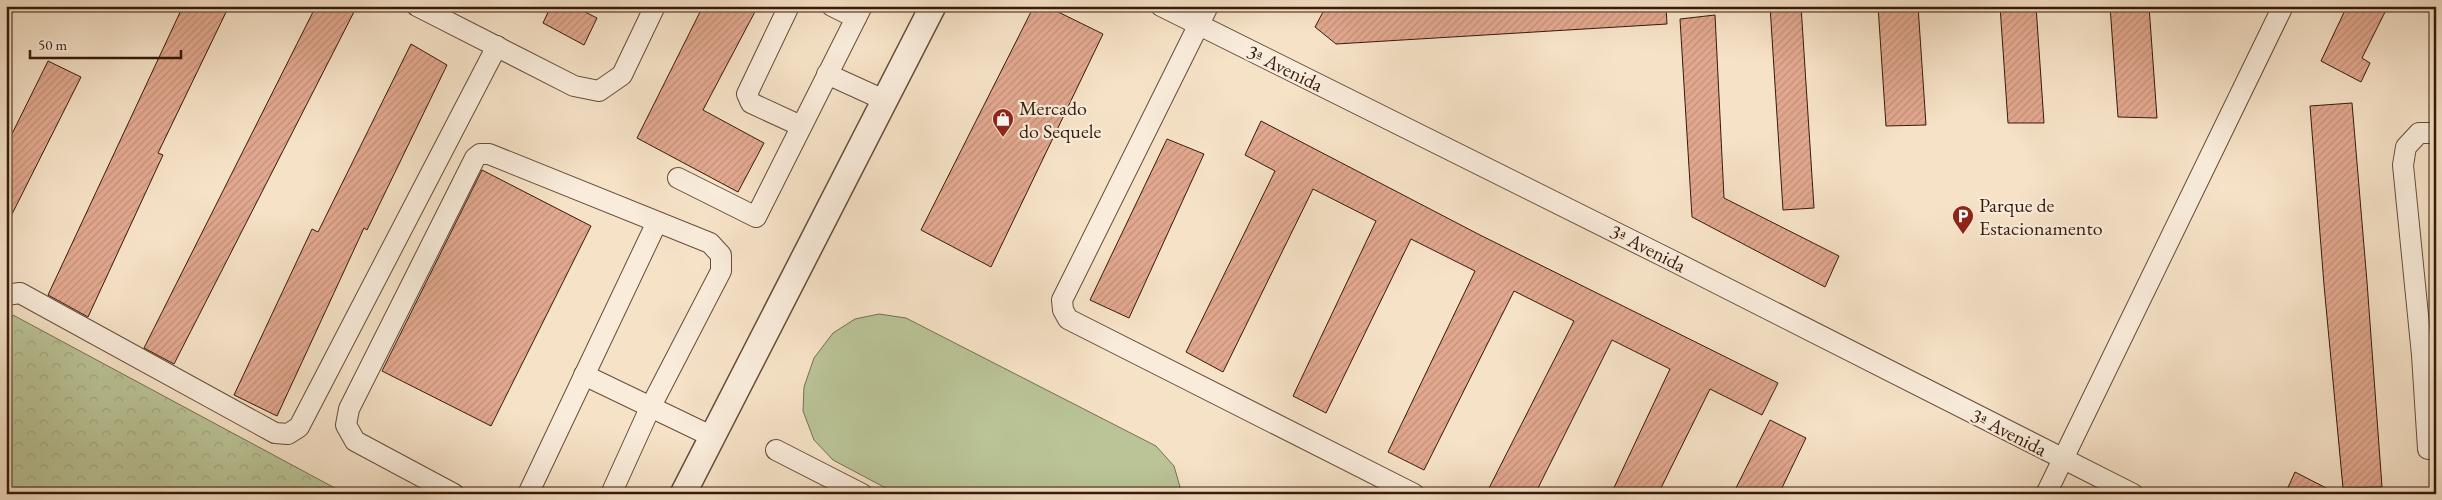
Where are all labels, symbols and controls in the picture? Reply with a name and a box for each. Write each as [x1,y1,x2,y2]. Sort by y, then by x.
scale bar [30,28,181,60]
text: 50 m [38,35,67,54]
street label: 3ª Avenida [1243,38,1327,98]
place label: Mercado do Sequele [1019,95,1102,144]
shop icon: Mercado do Sequele [991,107,1015,138]
place label: Parque de Estacionamento [1979,192,2103,241]
parking icon: Parque de Estacionamento [1951,204,1975,235]
street label: 3ª Avenida [1606,218,1690,278]
street label: 3ª Avenida [1967,402,2051,462]

